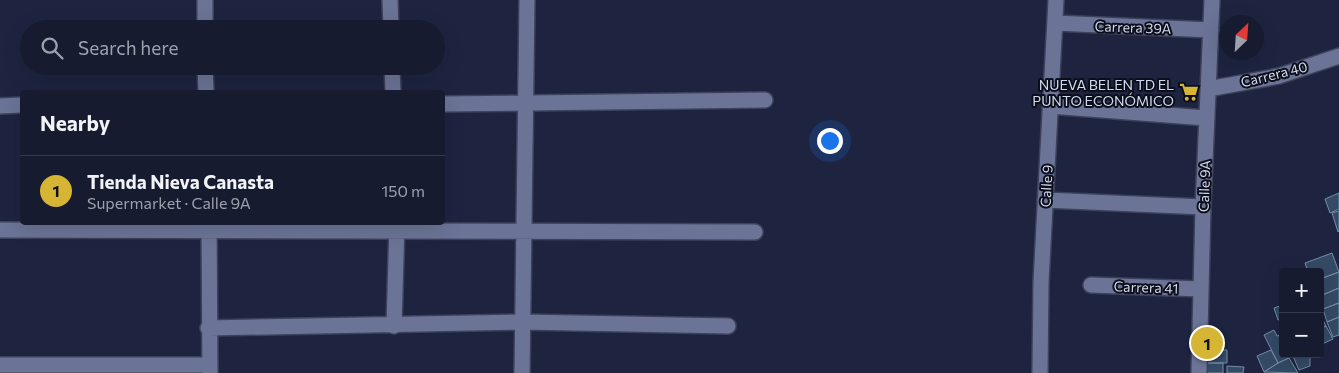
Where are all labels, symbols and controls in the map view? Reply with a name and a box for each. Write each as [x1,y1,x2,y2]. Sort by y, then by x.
north arrow [1219,15,1264,60]
street label: Carrera 39A [1094,17,1172,37]
search box [20,20,445,75]
icon: search [38,34,66,62]
text: Search here [78,36,178,59]
street label: Carrera 40 [1239,57,1309,91]
place label: NUEVA BELEN TD EL PUNTO ECONÓMICO [1032,76,1174,109]
supermarket icon: NUEVA BELEN TD EL PUNTO ECONÓMICO [1178,81,1200,103]
text: Nearby [40,110,110,135]
your location [817,128,843,154]
street label: Calle 9A [1195,159,1213,212]
street label: Calle 9 [1036,164,1056,208]
text: Tienda Nieva Canasta [87,170,274,193]
text: 1 [52,181,60,200]
text: 150 m [382,181,425,200]
text: Supermarket · Calle 9A [87,193,251,212]
map controls [1279,268,1324,358]
button: + [1279,268,1324,313]
street label: Carrera 41 [1113,277,1179,297]
button: − [1279,313,1324,358]
pin: 1 [1191,324,1223,362]

